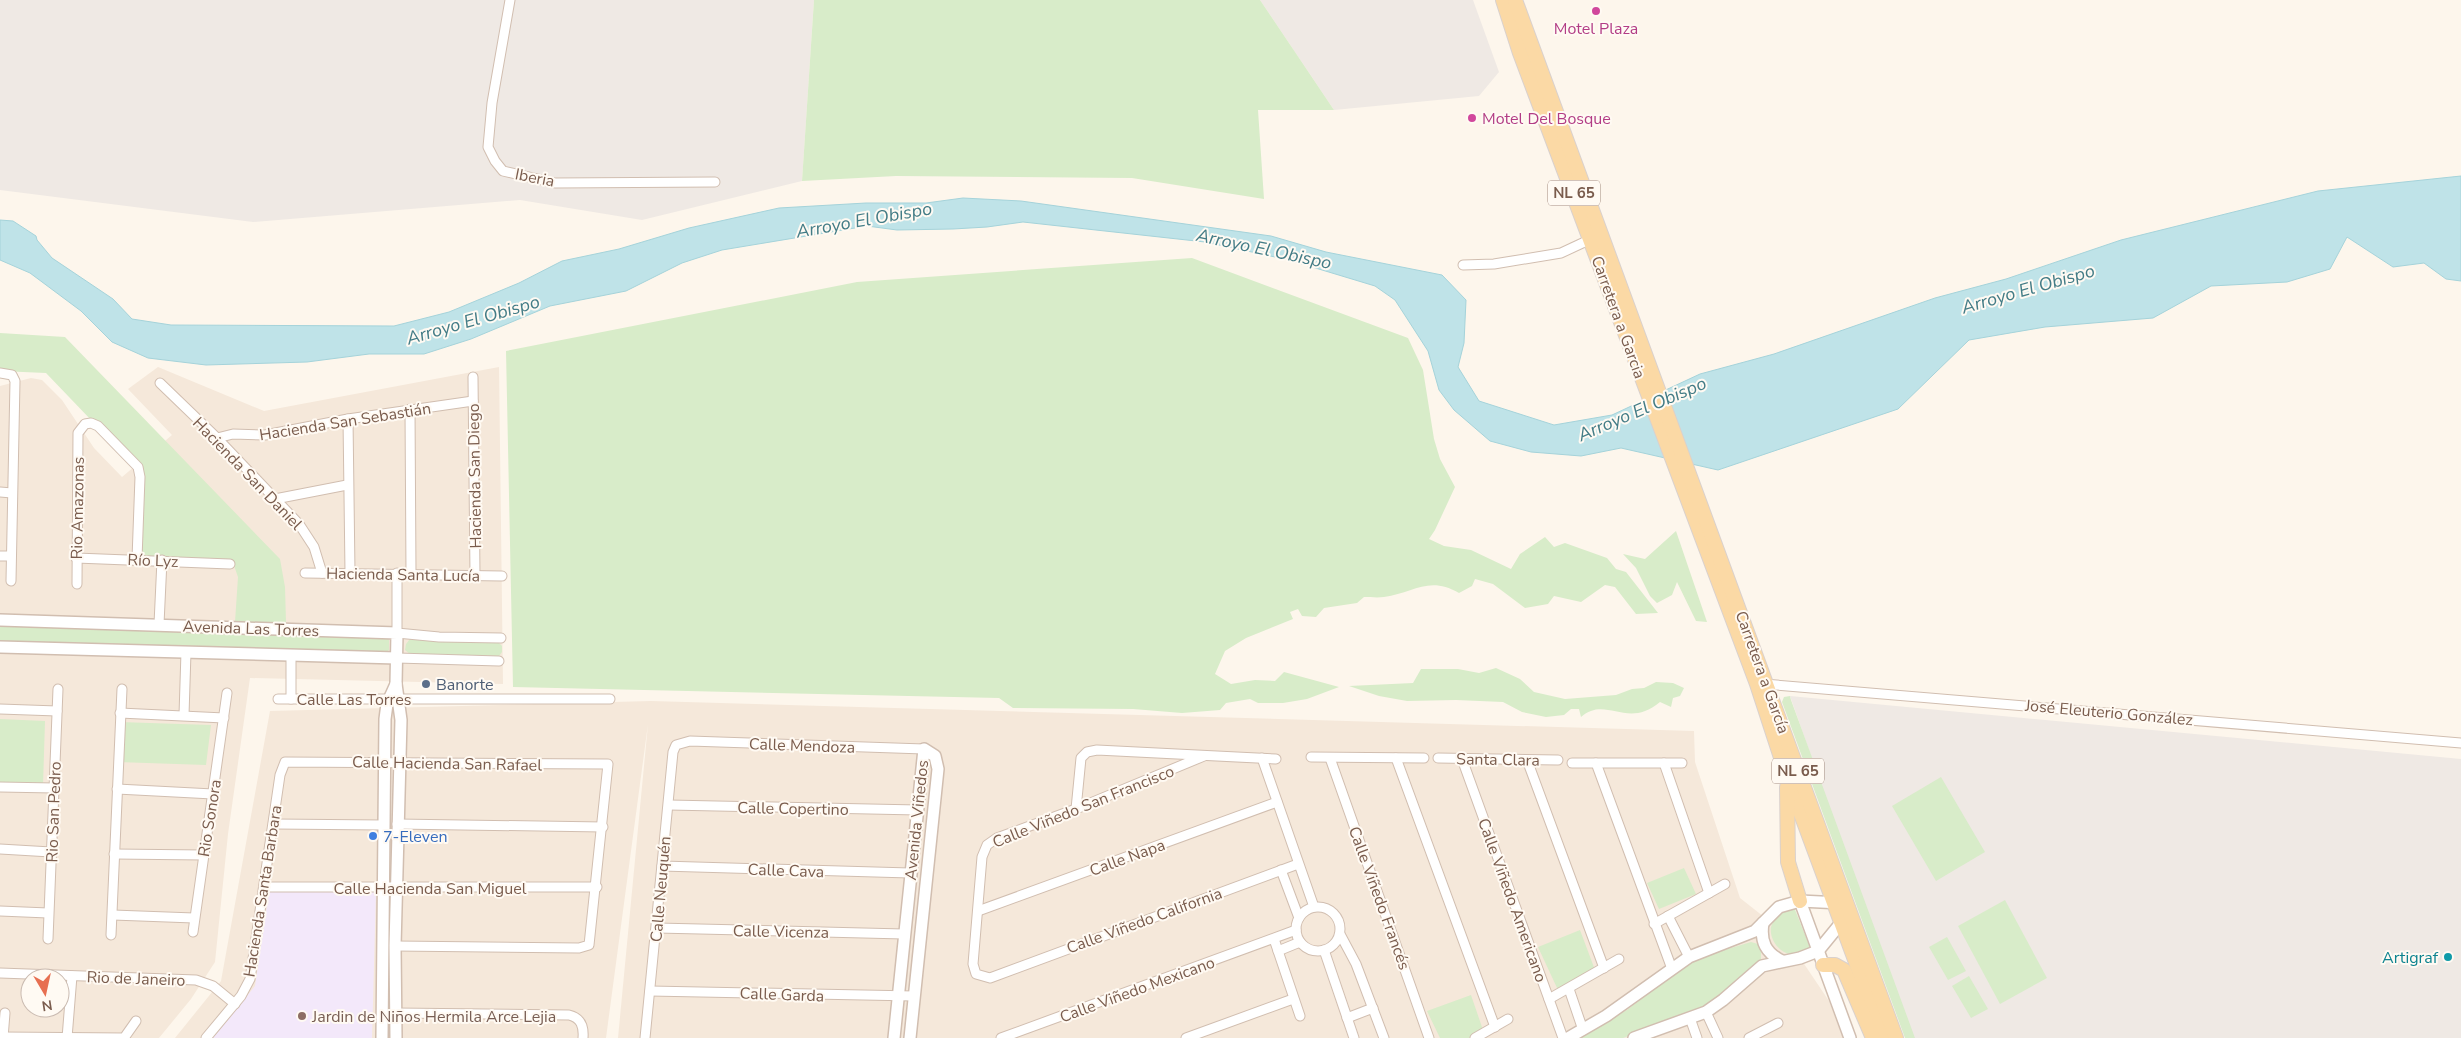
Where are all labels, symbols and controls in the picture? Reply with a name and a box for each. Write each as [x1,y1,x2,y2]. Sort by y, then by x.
marker: Motel Plaza [1590,5,1602,17]
place label: Motel Plaza [1554,18,1638,40]
place label: Motel Del Bosque [1482,108,1611,130]
marker: Motel Del Bosque [1466,112,1478,124]
street label: Iberia [513,163,556,193]
road number: NL 65 [1548,180,1600,206]
water label: Arroyo El Obispo [793,196,934,244]
water label: Arroyo El Obispo [1193,223,1334,275]
street label: Carretera a Garcia [1586,253,1650,382]
water label: Arroyo El Obispo [1958,258,2097,320]
water label: Arroyo El Obispo [403,289,542,351]
water label: Arroyo El Obispo [1573,371,1710,447]
street label: Hacienda San Sebastián [258,398,433,446]
street label: Hacienda San Diego [463,403,487,549]
street label: Hacienda San Daniel [188,412,307,535]
street label: Rio Amazonas [66,456,90,560]
street label: Río Lyz [127,549,179,573]
street label: Hacienda Santa Lucía [326,563,480,587]
street label: Carretera a García [1730,608,1794,737]
street label: Avenida Las Torres [182,616,320,642]
place label: Banorte [436,674,493,696]
marker: Banorte [420,678,432,690]
street label: Calle Las Torres [297,689,411,711]
street label: José Eleuterio González [2023,695,2194,731]
street label: Calle Mendoza [749,733,855,759]
street label: Santa Clara [1456,748,1540,772]
street label: Calle Hacienda San Rafael [352,751,542,777]
road number: NL 65 [1772,758,1824,784]
street label: Avenida Viñedos [900,759,934,881]
street label: Calle Viñedo San Francisco [989,760,1178,853]
street label: Rio San Pedro [41,761,67,863]
street label: Rio Sonora [193,778,227,859]
street label: Calle Copertino [737,797,849,821]
street label: Hacienda Santa Barbara [239,804,287,979]
street label: Calle Viñedo Americano [1472,815,1552,985]
street label: Calle Viñedo Francés [1343,824,1415,973]
place label: 7-Eleven [383,826,448,848]
marker: 7-Eleven [367,830,379,842]
street label: Calle Napa [1086,834,1168,882]
street label: Calle Neuquén [645,835,677,943]
street label: Calle Cava [747,859,825,883]
street label: Calle Hacienda San Miguel [334,878,527,900]
street label: Calle Viñedo California [1063,883,1225,959]
street label: Calle Vicenza [733,920,829,944]
place label: Artigraf [2382,947,2439,969]
marker: Artigraf [2442,951,2454,963]
street label: Calle Viñedo Mexicano [1057,952,1218,1028]
street label: Rio de Janeiro [86,966,186,992]
north arrow [20,968,70,1018]
street label: Calle Garda [739,983,825,1007]
text: N [40,995,54,1016]
place label: Jardin de Niños Hermila Arce Lejia [311,1006,556,1028]
marker: Jardin de Niños Hermila Arce Lejia [296,1010,308,1022]

